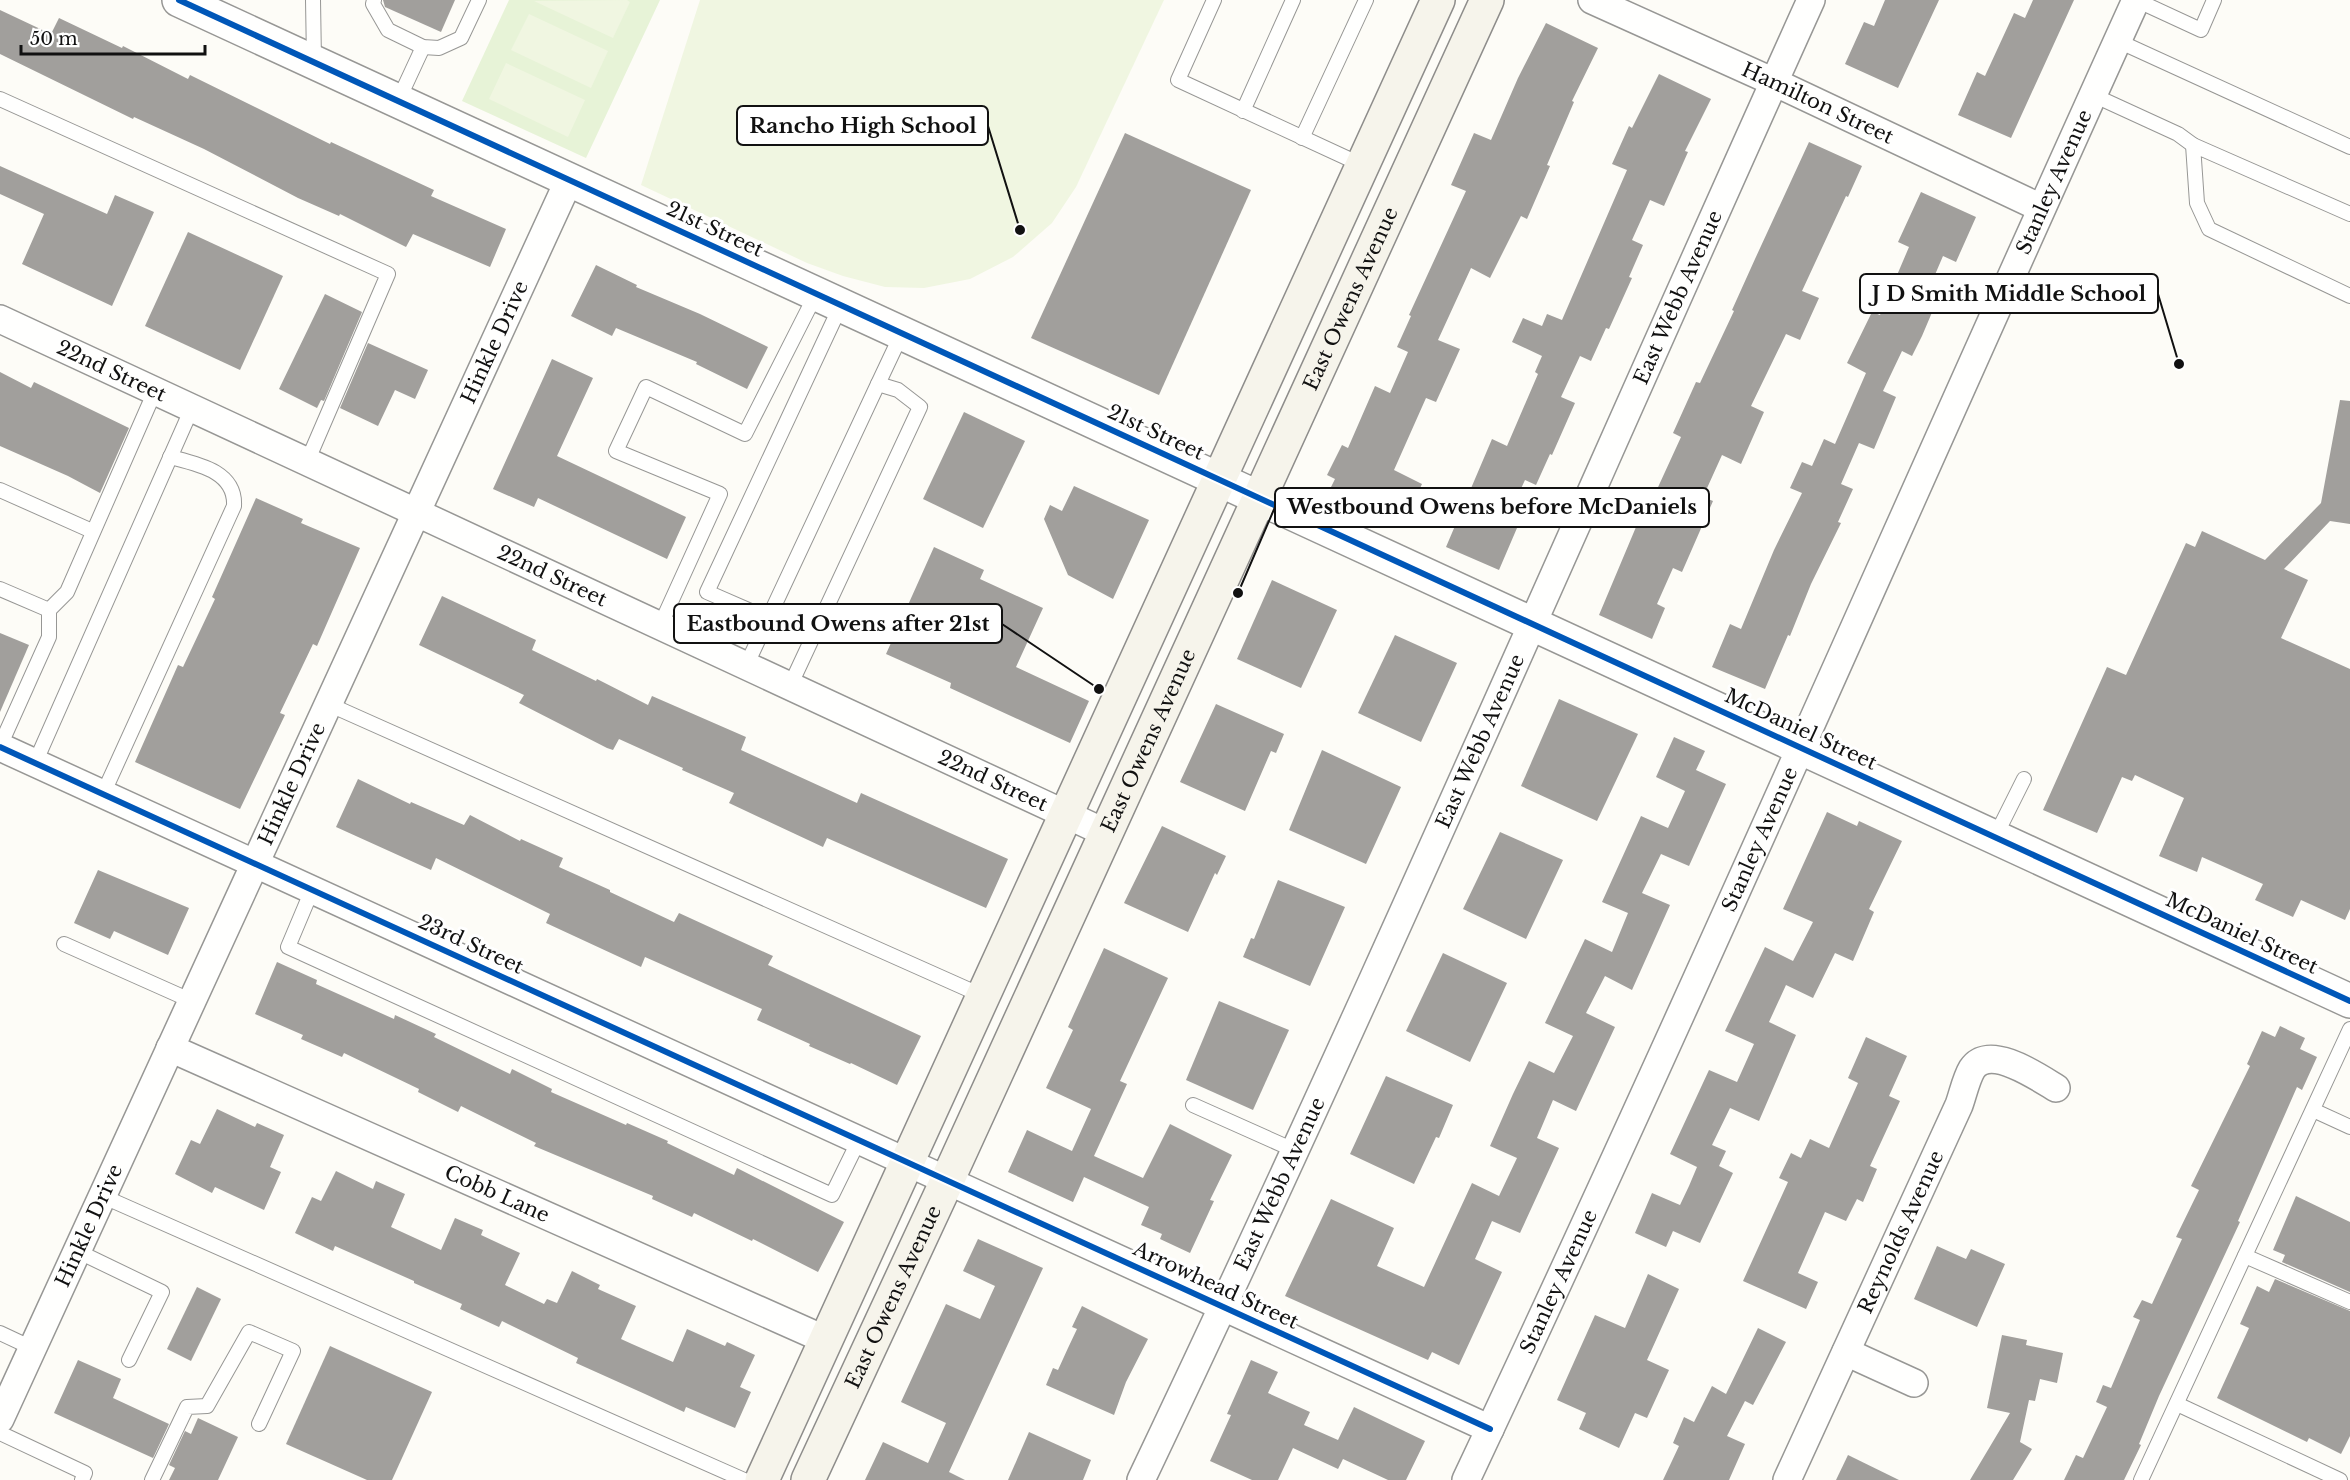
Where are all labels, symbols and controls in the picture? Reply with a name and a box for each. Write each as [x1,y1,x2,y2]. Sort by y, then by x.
scale bar [21,18,206,56]
text: 50 m [30,28,78,50]
street label: Hamilton Street [1738,57,1898,149]
callout: Rancho High School [737,106,988,145]
street label: Stanley Avenue [2011,106,2097,258]
text: Rancho High School [749,113,977,139]
street label: 21st Street [663,196,767,262]
street label: East Owens Avenue [1298,203,1403,394]
street label: East Webb Avenue [1629,206,1727,388]
callout: J D Smith Middle School [1860,274,2158,313]
street label: Hinkle Drive [456,277,533,407]
text: J D Smith Middle School [1868,281,2147,307]
street label: 22nd Street [53,335,170,407]
street label: 21st Street [1104,399,1208,465]
callout: Westbound Owens before McDaniels [1275,488,1709,527]
text: Westbound Owens before McDaniels [1286,494,1697,520]
street label: 22nd Street [494,540,611,612]
callout: Eastbound Owens after 21st [674,604,1002,643]
text: Eastbound Owens after 21st [686,611,990,637]
street label: East Owens Avenue [1096,645,1201,836]
street label: East Webb Avenue [1431,650,1529,832]
street label: McDaniel Street [1721,683,1881,775]
street label: Hinkle Drive [253,719,330,849]
street label: 22nd Street [934,745,1052,816]
street label: Stanley Avenue [1717,763,1803,915]
street label: McDaniel Street [2162,887,2322,979]
street label: 23rd Street [415,909,528,979]
street label: East Webb Avenue [1229,1093,1330,1274]
street label: Reynolds Avenue [1853,1147,1949,1317]
street label: Hinkle Drive [50,1160,127,1291]
street label: Cobb Lane [441,1160,553,1227]
street label: East Owens Avenue [840,1201,946,1392]
street label: Stanley Avenue [1515,1206,1602,1357]
street label: Arrowhead Street [1129,1236,1303,1334]

